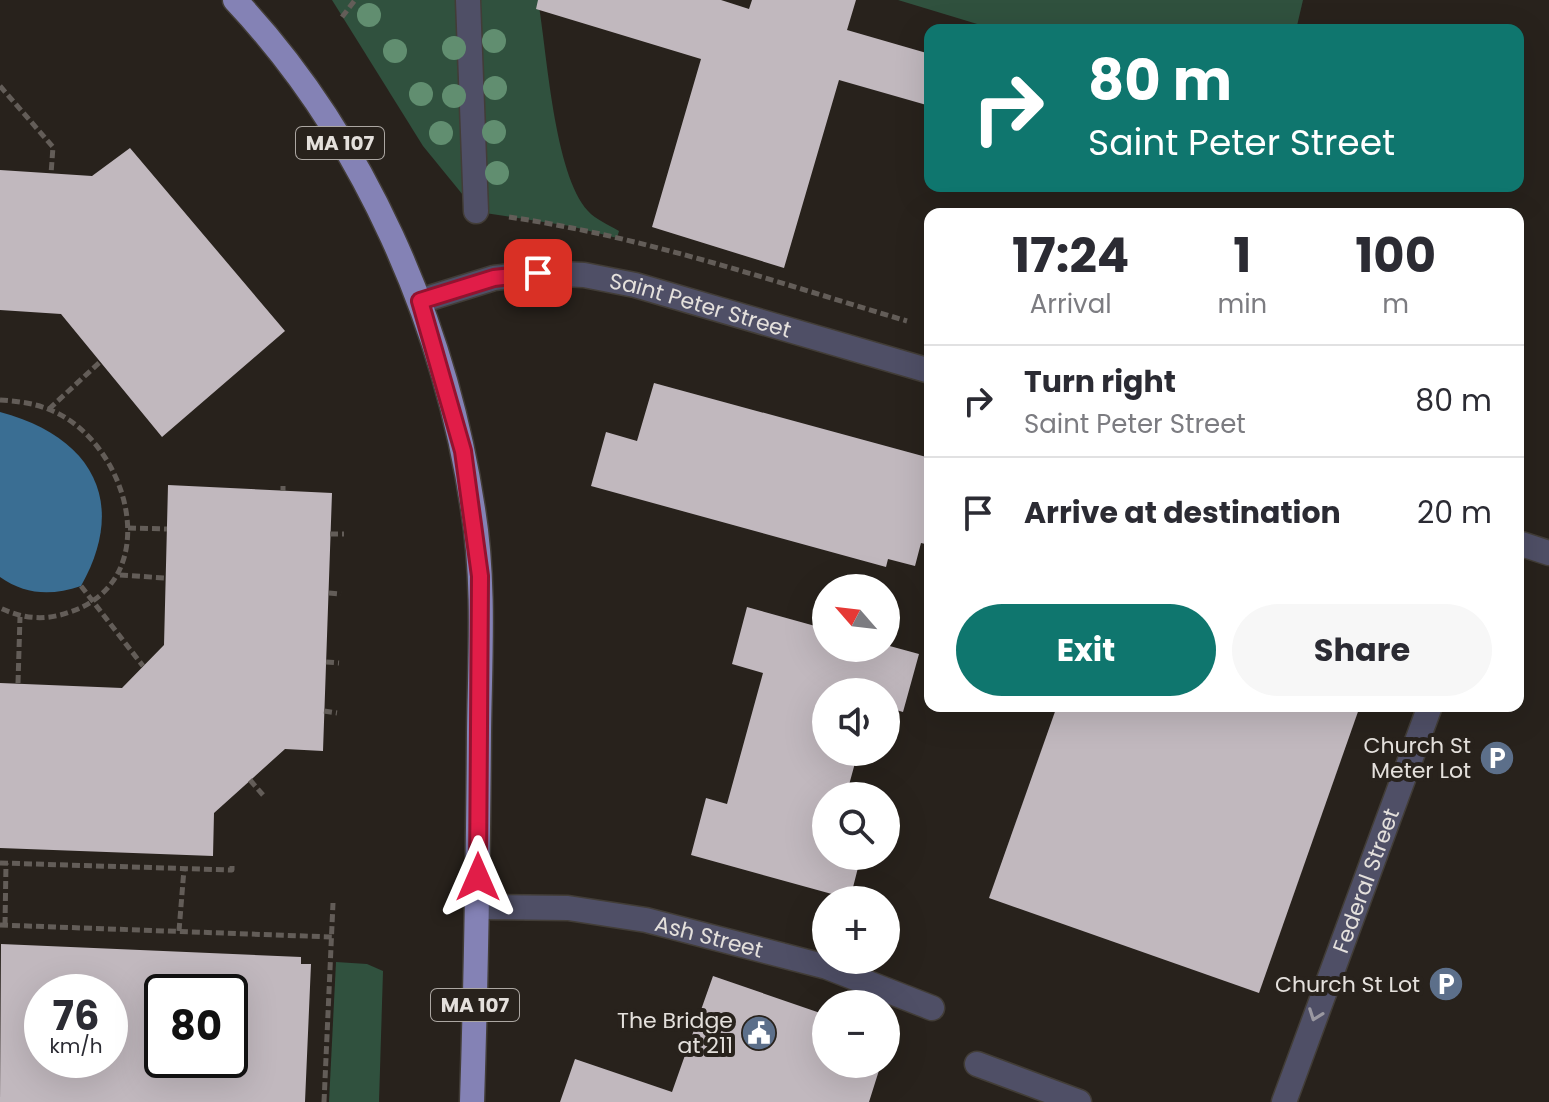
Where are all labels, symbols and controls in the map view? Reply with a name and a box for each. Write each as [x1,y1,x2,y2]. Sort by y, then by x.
text: 80 m [1088,41,1232,120]
icon: right [956,56,1060,160]
text: Saint Peter Street [1088,117,1395,168]
road number: MA 107 [296,127,384,159]
text: 17:24 [1012,222,1129,289]
text: 1 [1233,222,1251,289]
text: 100 [1355,222,1436,289]
pin [504,239,572,307]
icon: arrive [516,251,560,295]
street label: Saint Peter Street [607,265,795,345]
text: Arrival [1030,286,1112,322]
text: min [1217,286,1267,322]
text: m [1382,286,1409,322]
text: Turn right [1024,360,1176,403]
icon: right [956,379,1000,423]
text: 80 m [1415,379,1492,422]
text: Saint Peter Street [1024,406,1246,442]
icon: arrive [956,491,1000,535]
text: Arrive at destination [1024,491,1341,534]
text: 20 m [1417,491,1492,534]
north arrow [812,574,900,662]
map controls [812,574,900,1078]
button: Exit [956,604,1216,696]
button: Share [1232,604,1492,696]
button: sound [812,678,900,766]
place label: Church St Meter Lot [1363,730,1471,786]
parking icon: Church St Meter Lot [1478,739,1516,777]
button: search [812,782,900,870]
street label: Federal Street [1325,804,1406,957]
position arrow [436,835,520,919]
button: + [812,886,900,974]
street label: Ash Street [652,907,766,965]
parking icon: Church St Lot [1427,965,1465,1003]
place label: Church St Lot [1275,969,1420,1000]
speed limit sign: 80 [144,974,248,1078]
text: 76 [53,988,99,1044]
road number: MA 107 [431,989,519,1021]
button: − [812,990,900,1078]
place label: The Bridge at 211 [617,1005,733,1061]
one-way arrow [1309,1008,1325,1022]
public building icon: The Bridge at 211 [740,1014,778,1052]
text: km/h [49,1032,103,1060]

